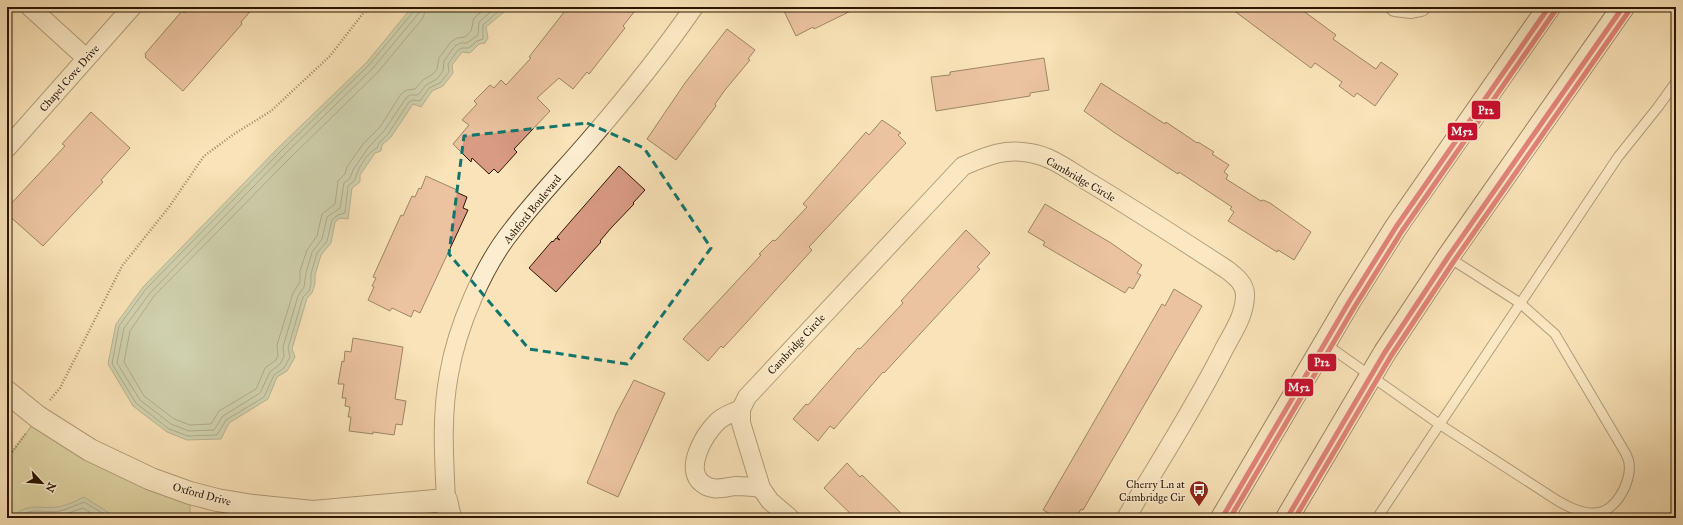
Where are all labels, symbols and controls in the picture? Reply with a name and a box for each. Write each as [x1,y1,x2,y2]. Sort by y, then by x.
street label: Chapel Cove Drive [37,42,102,114]
line badge: P12 [1471,100,1501,120]
text: P12 [1478,104,1495,117]
line badge: M52 [1447,122,1478,141]
text: M52 [1451,125,1474,138]
street label: Cambridge Circle [1044,154,1118,205]
street label: Ashford Boulevard [500,172,564,247]
street label: Cambridge Circle [765,311,828,377]
line badge: P12 [1307,353,1337,372]
text: P12 [1314,356,1331,369]
line badge: M52 [1284,378,1314,397]
text: M52 [1288,381,1311,394]
north arrow [22,463,62,503]
place label: Cherry Ln at Cambridge Cir [1119,478,1186,504]
bus stop icon: Cherry Ln at Cambridge Cir [1188,479,1210,507]
text: N [42,480,58,495]
street label: Oxford Drive [171,480,233,509]

